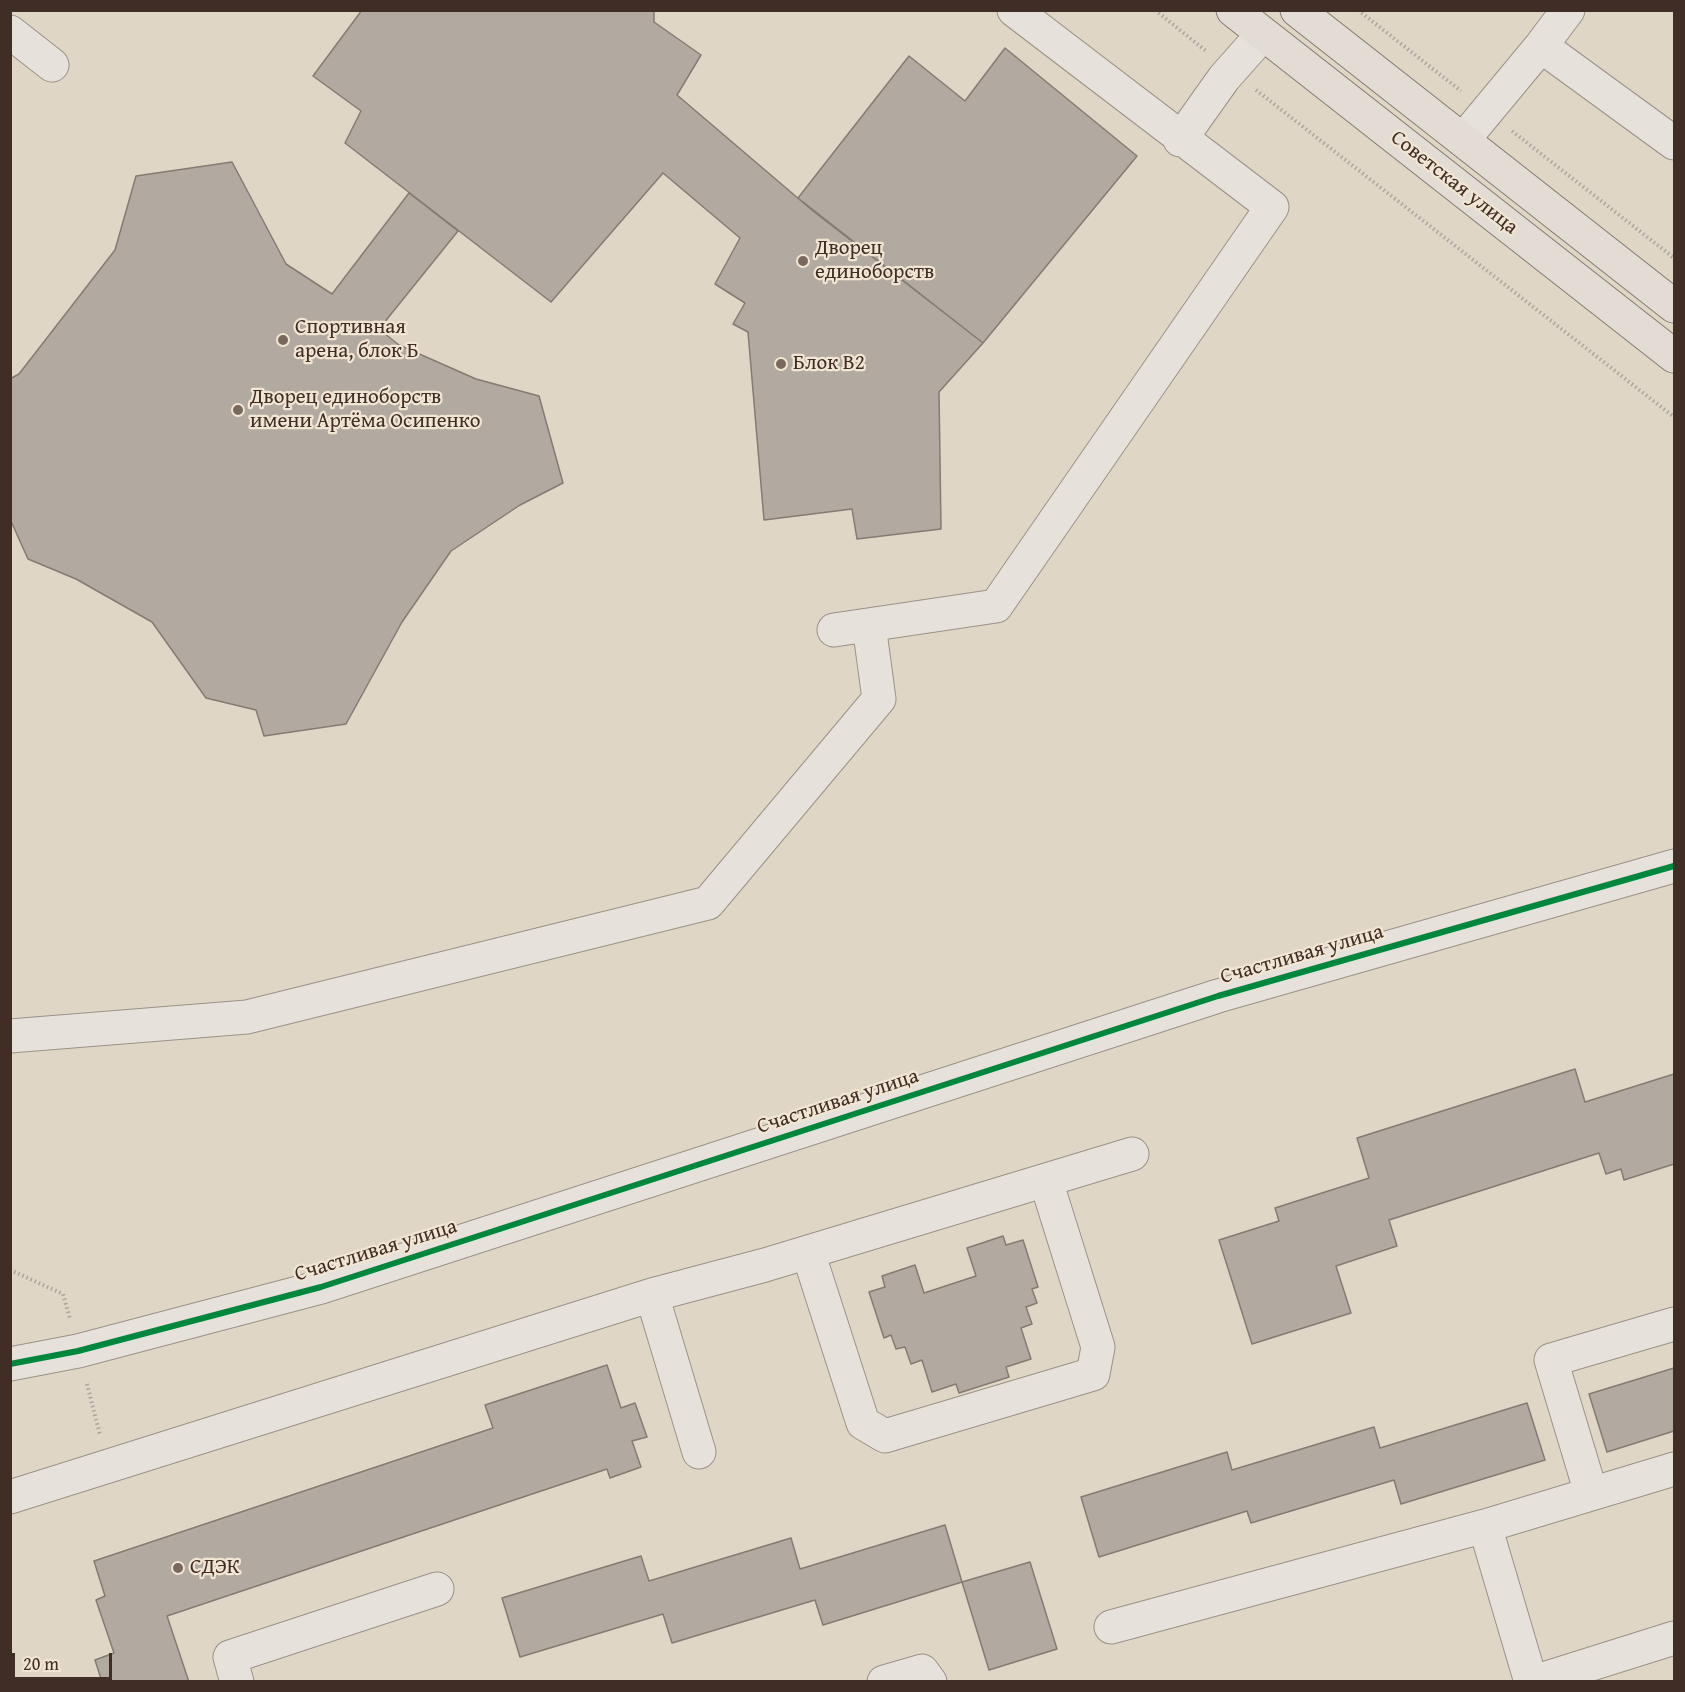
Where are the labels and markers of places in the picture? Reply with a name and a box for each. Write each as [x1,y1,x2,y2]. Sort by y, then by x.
place label: Дворец единоборств [815,236,934,286]
marker: Дворец единоборств [796,254,810,268]
place label: Спортивная арена, блок Б [295,315,419,365]
marker: Спортивная арена, блок Б [276,333,290,347]
place label: Блок В2 [793,351,865,377]
marker: Блок В2 [774,357,788,371]
place label: Дворец единоборств имени Артёма Осипенко [250,385,480,435]
marker: Дворец единоборств имени Артёма Осипенко [231,403,245,417]
place label: СДЭК [190,1555,240,1581]
marker: СДЭК [171,1561,185,1575]

